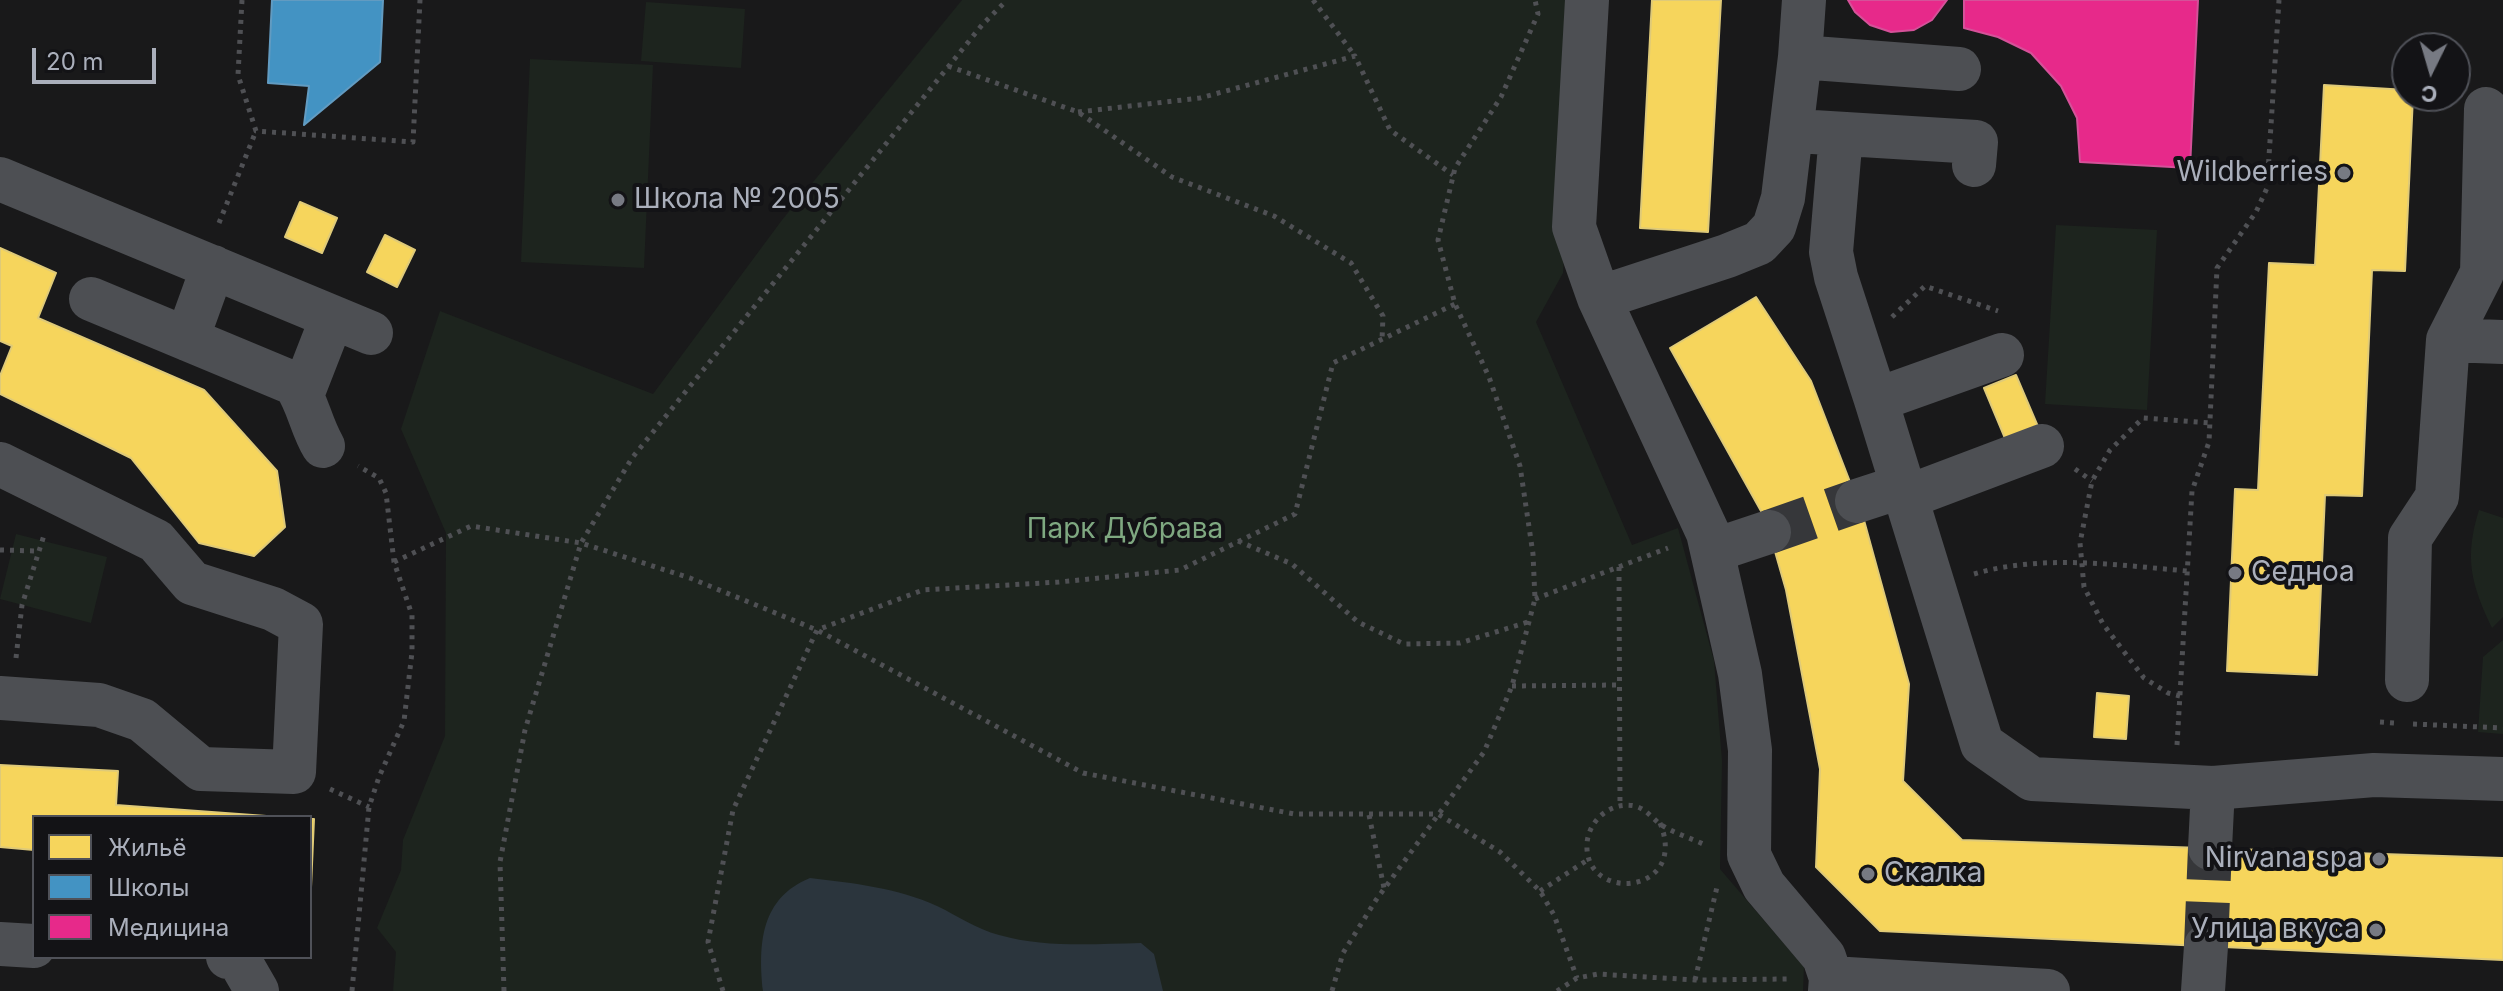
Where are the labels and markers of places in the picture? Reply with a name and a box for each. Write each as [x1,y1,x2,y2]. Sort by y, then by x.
place label: Wildberries [2176,156,2328,190]
marker: Wildberries [2335,164,2353,182]
place label: Школа № 2005 [634,183,840,217]
marker: Школа № 2005 [609,191,627,209]
place label: Седноа [2251,556,2355,590]
marker: Седноа [2226,564,2244,582]
place label: Nirvana spa [2205,842,2363,876]
marker: Nirvana spa [2370,850,2388,868]
place label: Скалка [1884,857,1982,891]
marker: Скалка [1859,865,1877,883]
place label: Улица вкуса [2191,913,2360,947]
marker: Улица вкуса [2367,921,2385,939]

